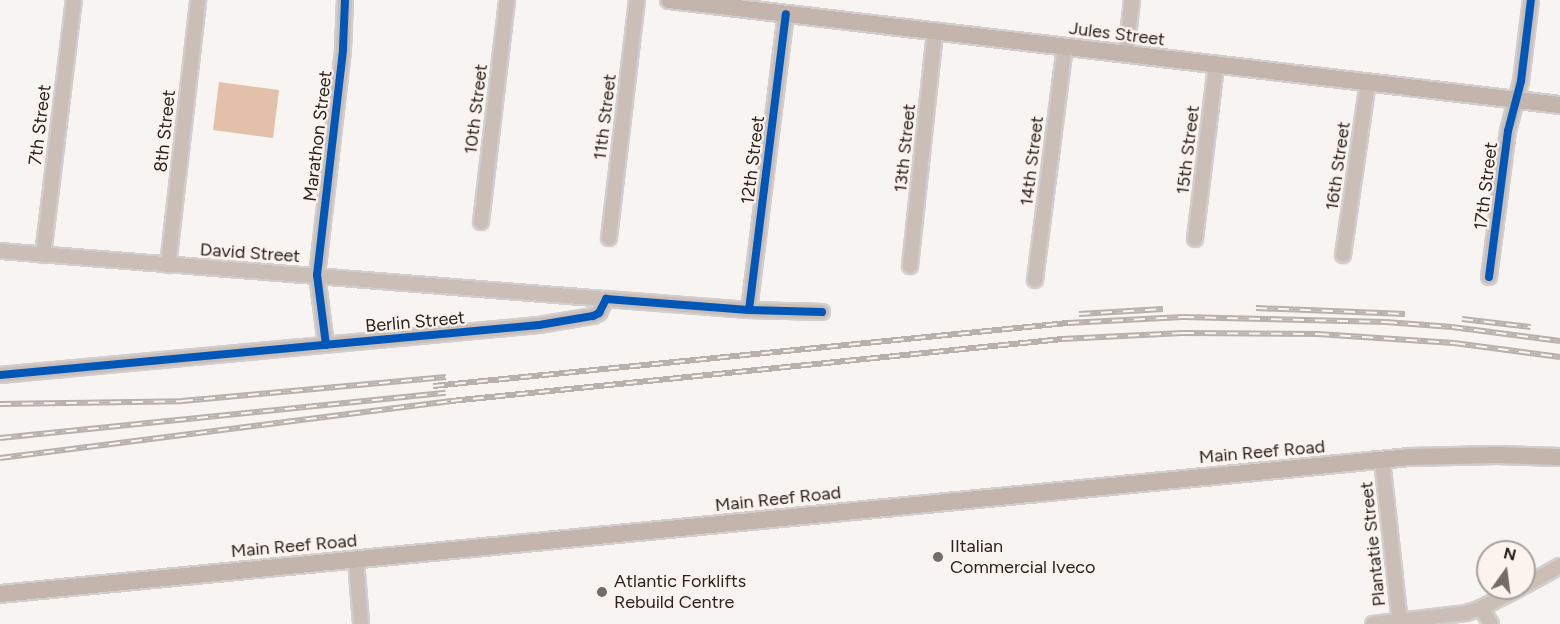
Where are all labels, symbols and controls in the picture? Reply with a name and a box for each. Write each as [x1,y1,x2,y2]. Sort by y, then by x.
street label: Jules Street [1068,17,1166,51]
street label: 10th Street [460,63,492,155]
street label: Marathon Street [299,69,337,203]
street label: 11th Street [589,73,621,161]
street label: 7th Street [24,83,56,167]
street label: 8th Street [150,89,180,173]
street label: 13th Street [890,103,920,193]
street label: 15th Street [1172,104,1204,196]
street label: 12th Street [737,114,769,206]
street label: 14th Street [1016,115,1048,207]
street label: 16th Street [1321,120,1355,212]
street label: 17th Street [1470,141,1502,231]
street label: David Street [199,239,301,267]
street label: Berlin Street [364,307,466,337]
street label: Main Reef Road [1198,436,1326,468]
street label: Plantatie Street [1356,481,1390,607]
street label: Main Reef Road [714,482,842,516]
street label: Main Reef Road [230,530,358,562]
place label: IItalian Commercial Iveco [950,536,1095,578]
north arrow [1476,540,1536,600]
text: N [1502,543,1518,565]
marker: IItalian Commercial Iveco [931,550,945,564]
place label: Atlantic Forklifts Rebuild Centre [614,571,746,614]
marker: Atlantic Forklifts Rebuild Centre [595,585,609,599]

